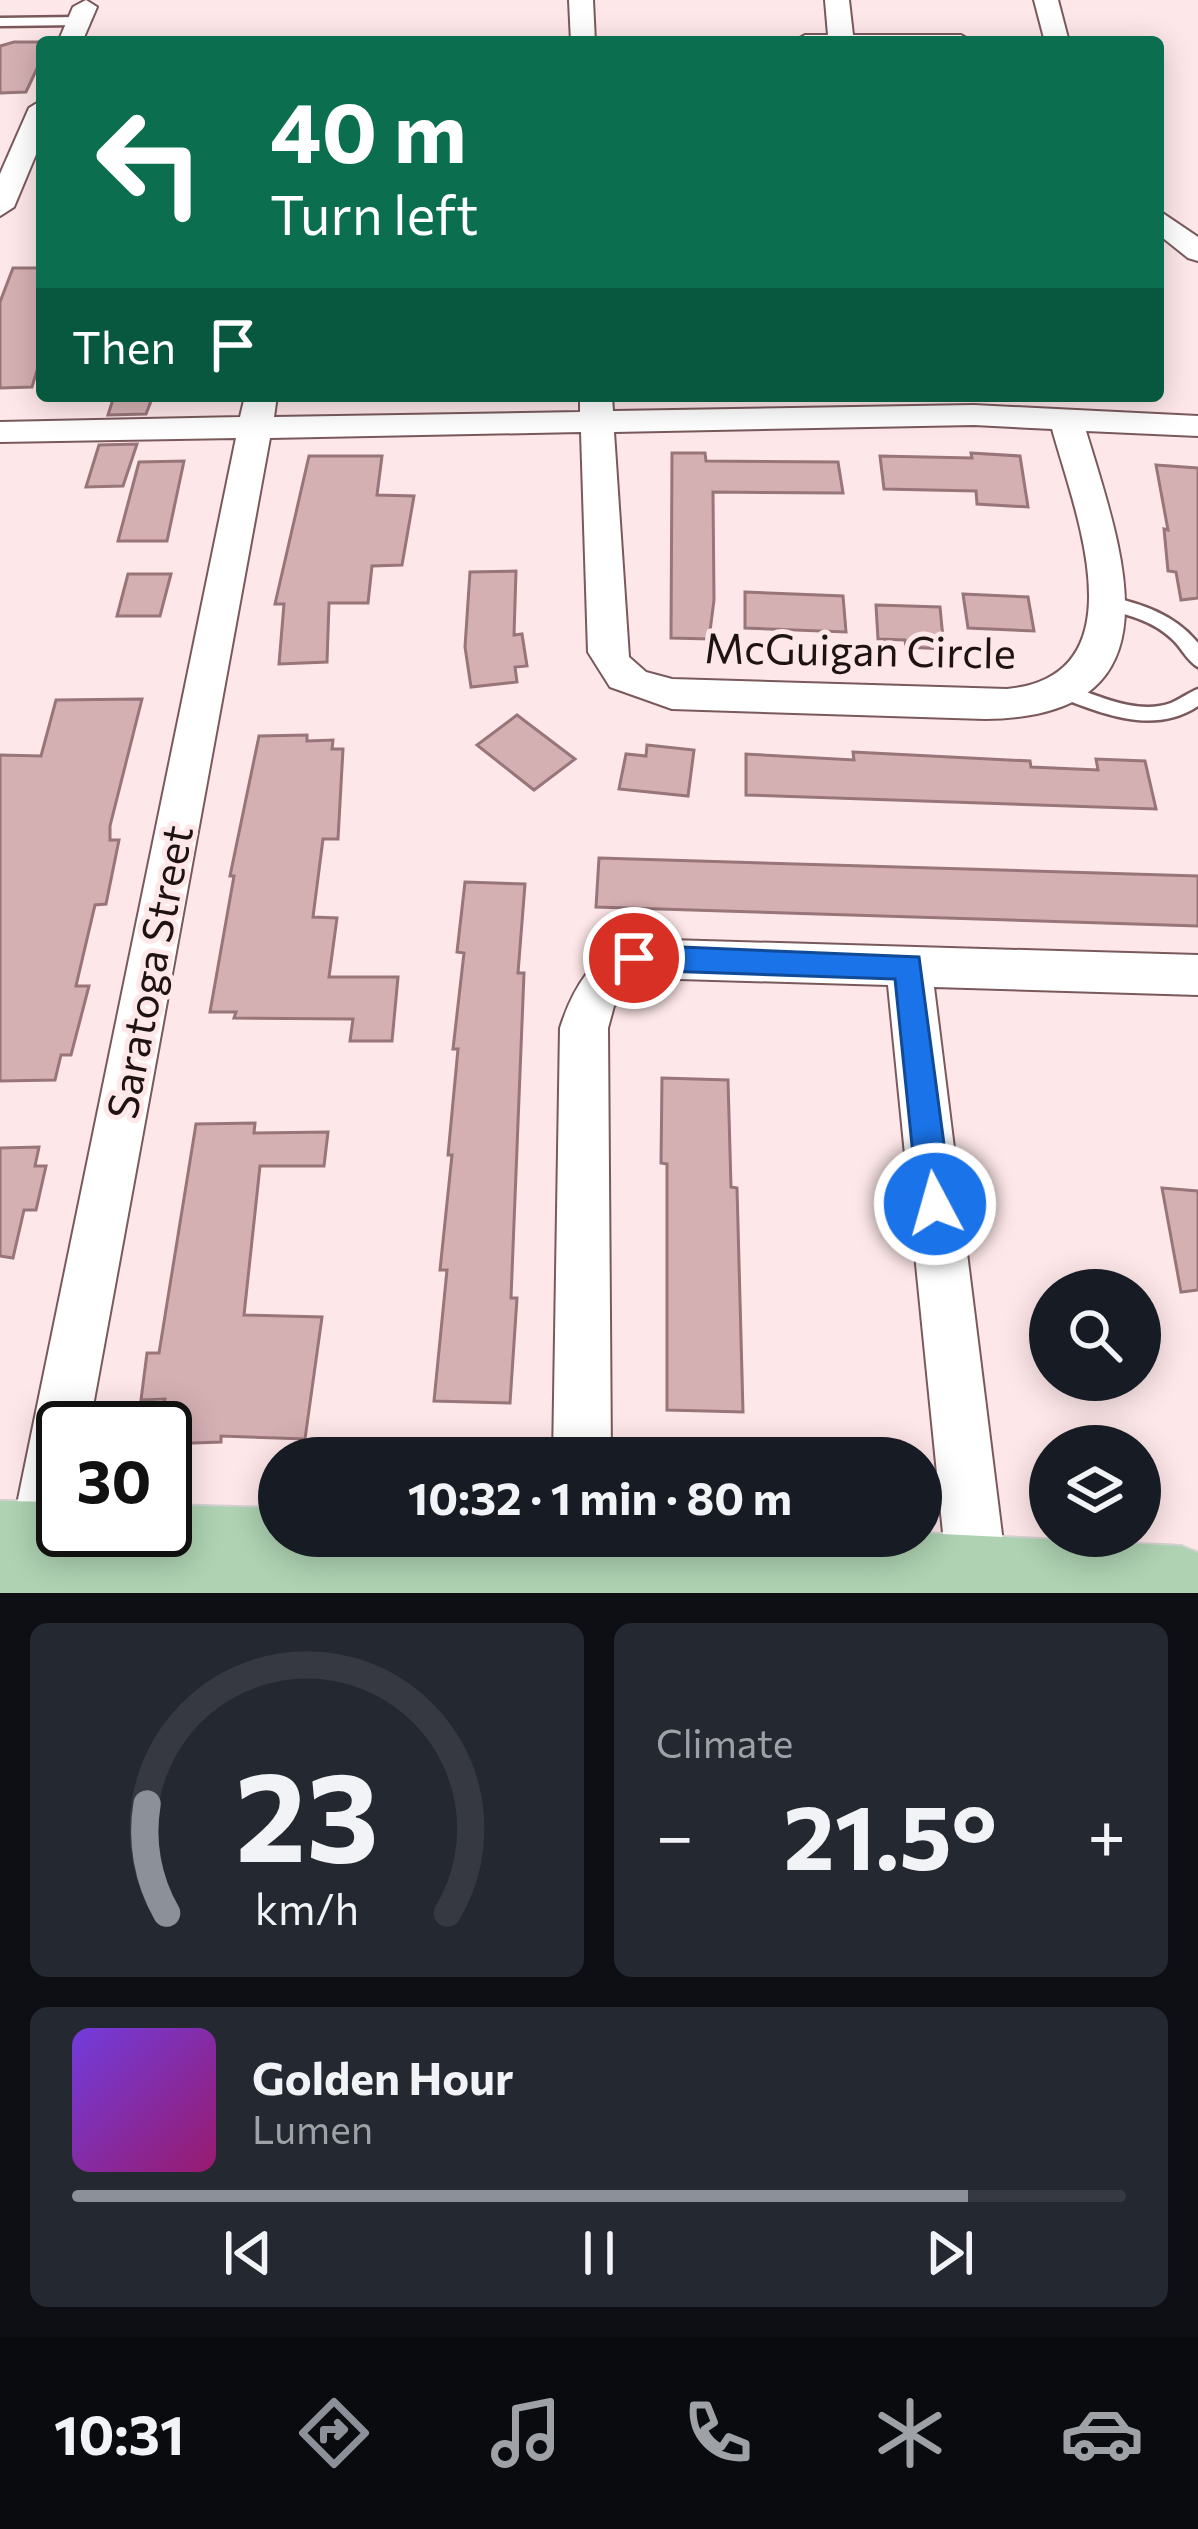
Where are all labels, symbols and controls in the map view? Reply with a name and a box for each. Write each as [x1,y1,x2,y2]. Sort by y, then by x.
text: 40 m [270,78,467,180]
icon: left [72,84,228,240]
text: Turn left [270,180,478,246]
icon: arrive [200,312,266,378]
text: Then [72,318,176,373]
street label: McGuigan Circle [704,620,1016,678]
street label: Saratoga Street [94,820,202,1123]
pin [583,907,685,1009]
icon: arrive [601,925,667,991]
position arrow [872,1141,998,1267]
map controls [1029,1269,1161,1557]
button: search [1029,1269,1161,1401]
speed limit sign: 30 [36,1401,192,1557]
button: layers [1029,1425,1161,1557]
text: 10:32 · 1 min · 80 m [408,1469,792,1524]
text: Climate [656,1718,793,1766]
text: 23 [235,1735,379,1888]
text: 21.5° [783,1778,997,1889]
text: − [656,1793,694,1874]
text: + [1087,1793,1126,1874]
text: km/h [255,1881,359,1934]
text: Golden Hour [252,2049,513,2104]
text: Lumen [252,2104,373,2152]
icon: previous [215,2220,281,2286]
icon: pause [566,2220,632,2286]
icon: next [917,2220,983,2286]
icon: directions [292,2391,376,2475]
icon: music [484,2391,568,2475]
icon: phone [676,2391,760,2475]
icon: climate [868,2391,952,2475]
icon: car [1060,2391,1144,2475]
text: 10:31 [54,2400,184,2466]

